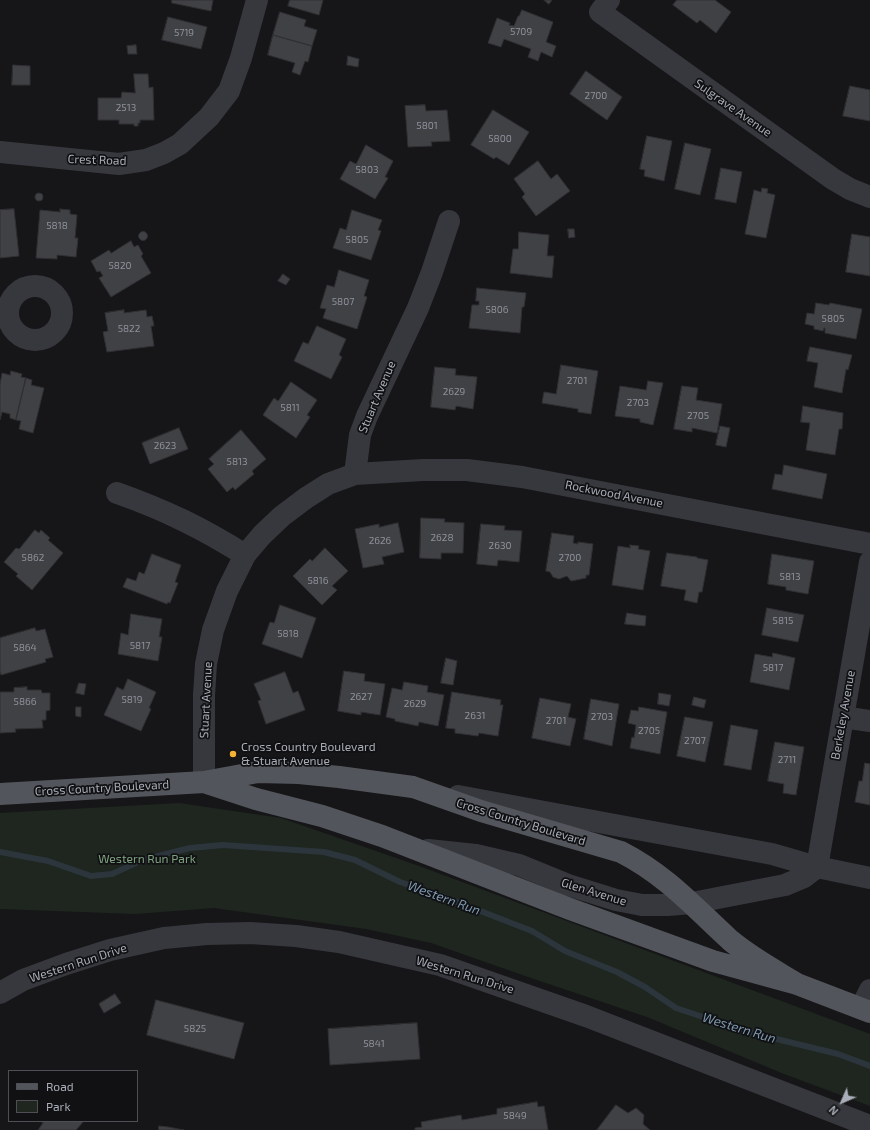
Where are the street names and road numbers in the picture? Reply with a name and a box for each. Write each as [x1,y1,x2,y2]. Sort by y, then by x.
street label: Sulgrave Avenue [692,76,774,140]
street label: Crest Road [67,152,127,168]
street label: Stuart Avenue [355,359,399,435]
street label: Rockwood Avenue [564,477,664,511]
street label: Stuart Avenue [197,661,215,739]
street label: Berkeley Avenue [828,669,858,761]
street label: Cross Country Boulevard [34,777,170,799]
street label: Cross Country Boulevard [455,795,587,849]
street label: Glen Avenue [560,875,628,909]
street label: Western Run Drive [27,940,129,986]
street label: Western Run Drive [414,953,516,997]

